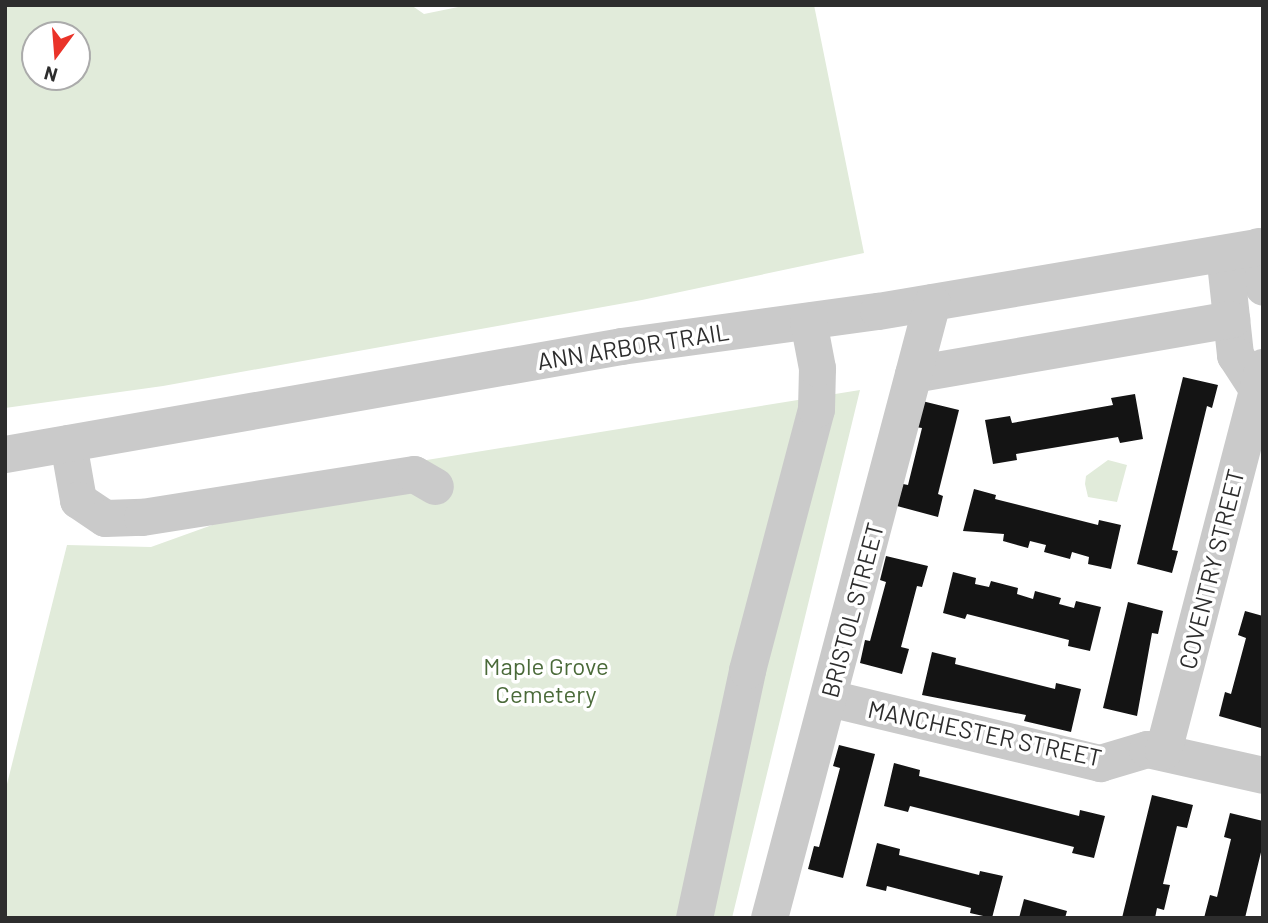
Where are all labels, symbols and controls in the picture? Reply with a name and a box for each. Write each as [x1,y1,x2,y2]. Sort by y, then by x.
north arrow [21,21,91,91]
text: N [41,62,60,88]
street label: ANN ARBOR TRAIL [535,317,731,375]
street label: COVENTRY STREET [1172,466,1250,672]
street label: BRISTOL STREET [815,519,889,701]
park label: Maple Grove Cemetery [483,652,609,708]
street label: MANCHESTER STREET [865,694,1105,772]

